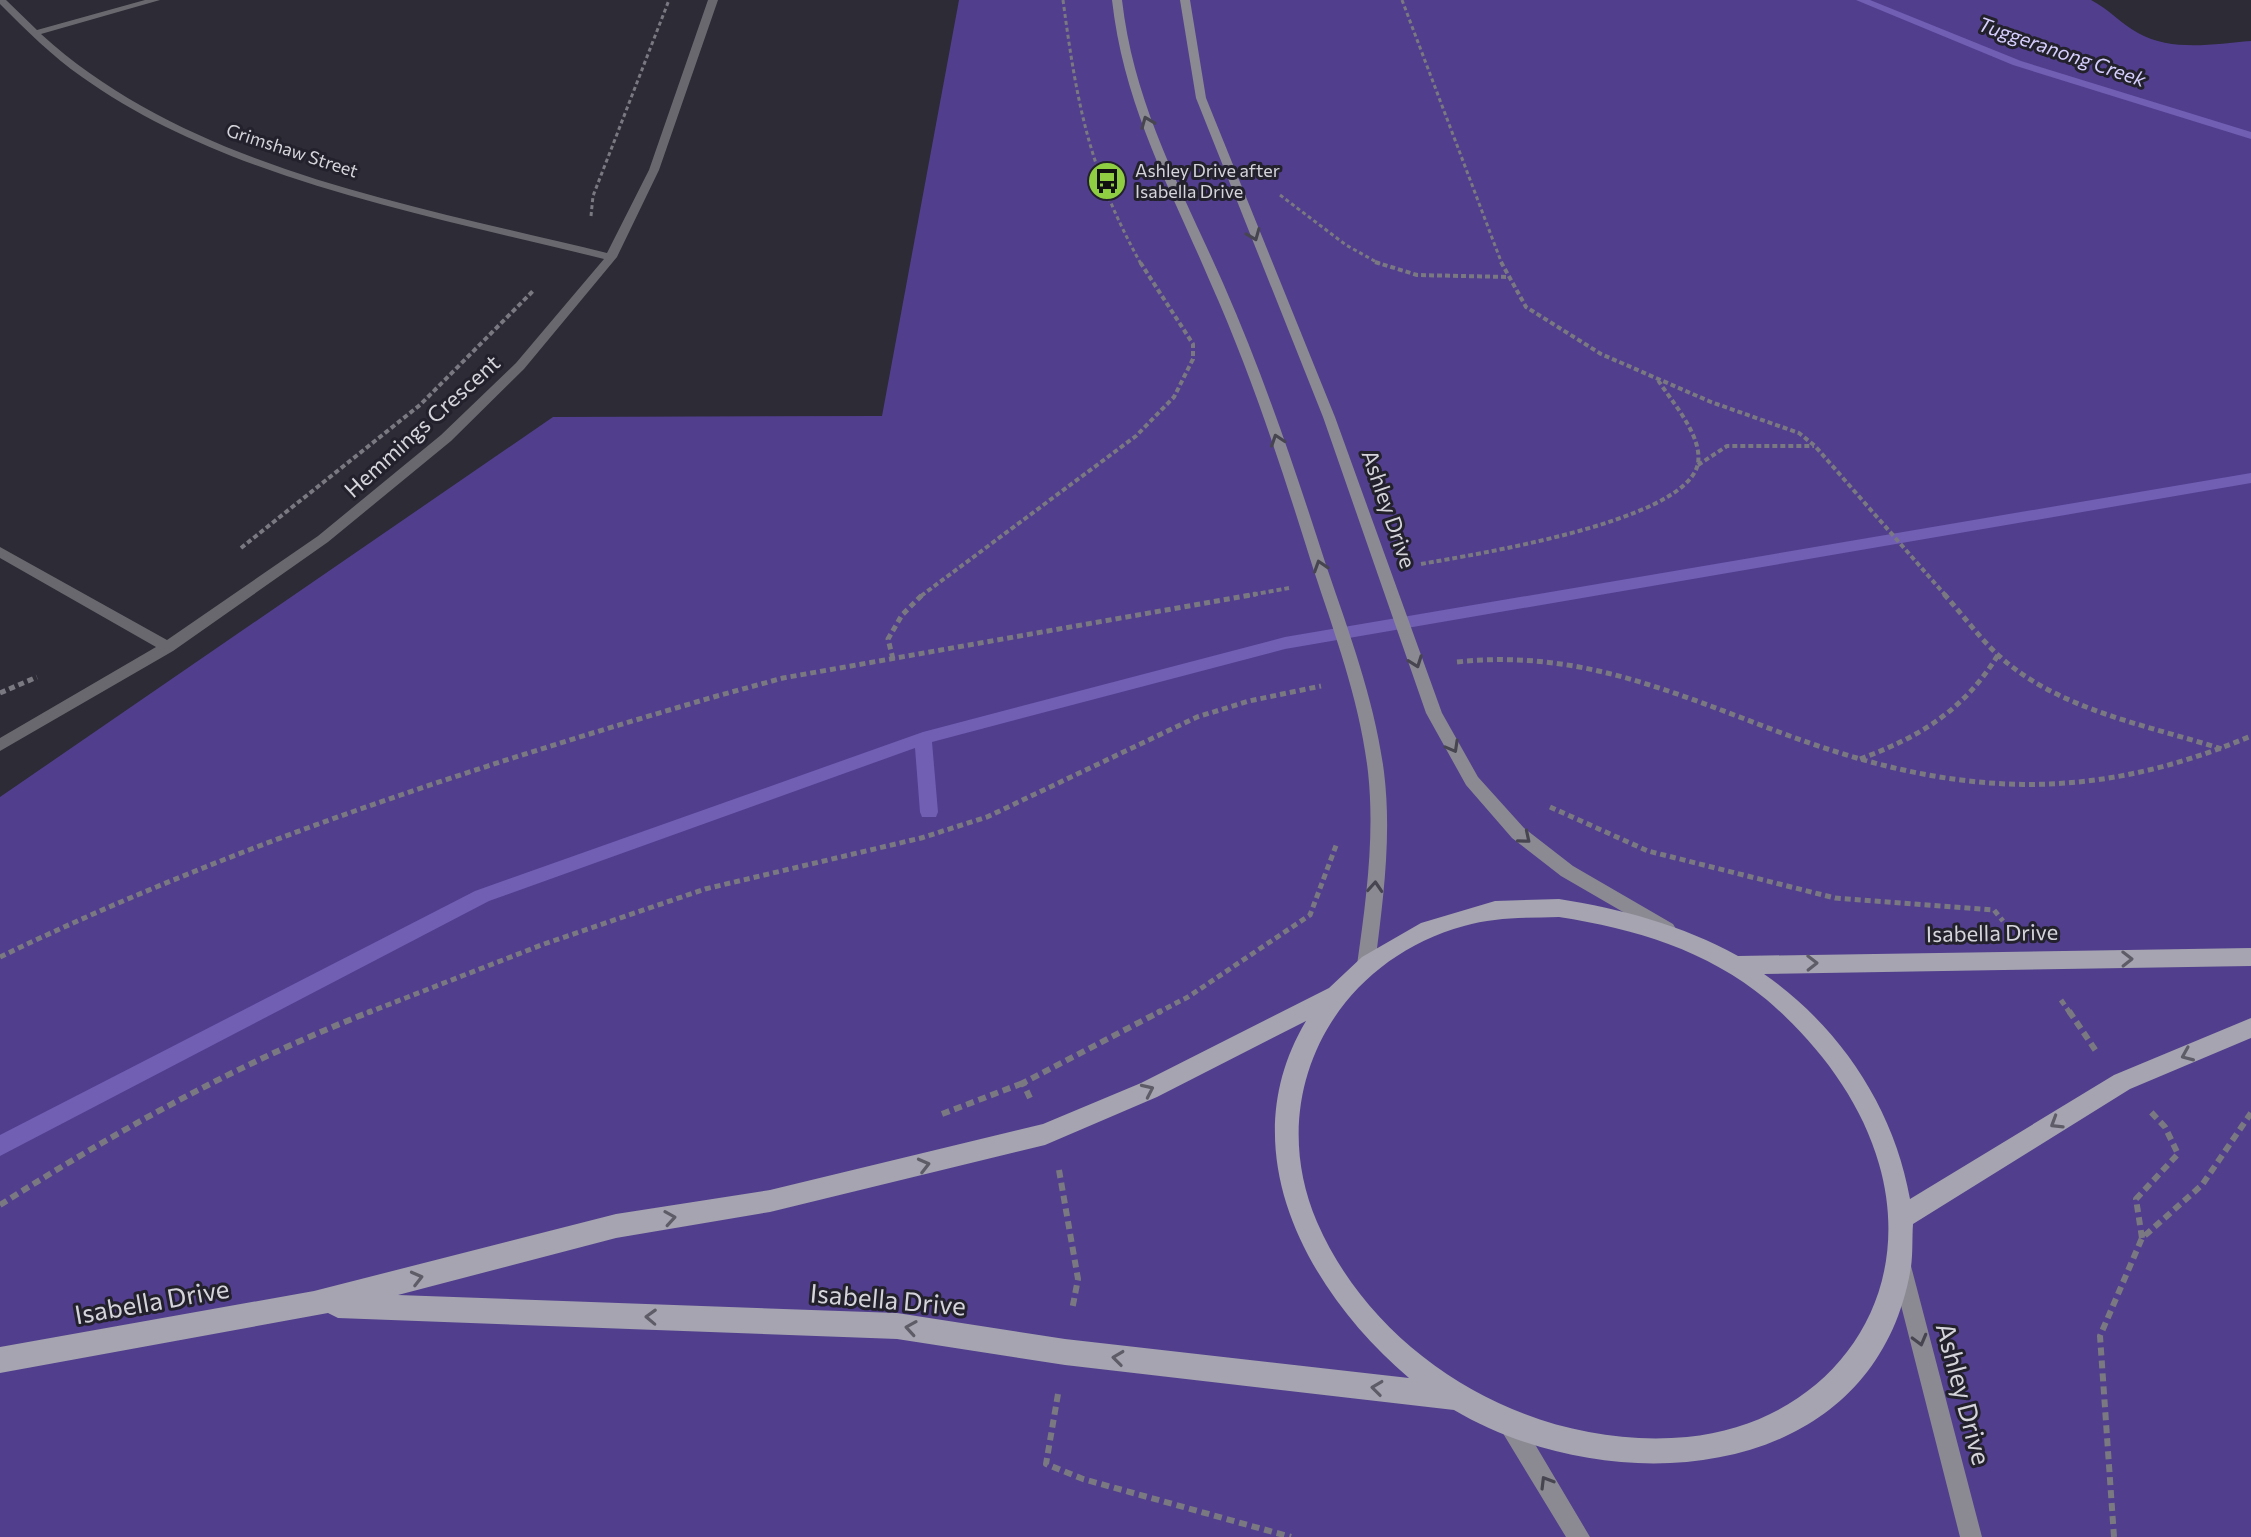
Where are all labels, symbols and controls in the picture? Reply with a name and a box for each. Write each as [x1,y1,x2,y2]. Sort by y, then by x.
water label: Tuggeranong Creek [1975,11,2150,91]
one-way arrow [1140,116,1157,130]
street label: Grimshaw Street [224,118,361,182]
place label: Ashley Drive after Isabella Drive [1135,159,1280,202]
bus stop icon: Ashley Drive after Isabella Drive [1086,160,1128,202]
one-way arrow [1245,227,1261,241]
street label: Hemmings Crescent [338,349,505,503]
one-way arrow [1270,434,1287,448]
street label: Ashley Drive [1357,446,1422,572]
one-way arrow [1313,560,1329,574]
one-way arrow [1406,655,1423,669]
one-way arrow [1443,738,1459,753]
one-way arrow [1516,829,1531,843]
one-way arrow [1366,880,1383,893]
street label: Isabella Drive [1926,918,2058,947]
one-way arrow [2121,950,2134,968]
one-way arrow [1806,955,1819,972]
one-way arrow [2181,1045,2195,1062]
one-way arrow [1140,1084,1154,1100]
one-way arrow [2050,1113,2065,1128]
one-way arrow [917,1157,930,1174]
one-way arrow [663,1210,676,1227]
one-way arrow [409,1270,423,1287]
street label: Isabella Drive [72,1272,231,1329]
street label: Isabella Drive [809,1276,967,1321]
one-way arrow [644,1308,657,1325]
street label: Ashley Drive [1931,1319,1998,1468]
one-way arrow [904,1320,918,1337]
one-way arrow [1910,1332,1927,1346]
one-way arrow [1112,1350,1125,1367]
one-way arrow [1370,1379,1383,1396]
one-way arrow [1540,1476,1555,1491]

